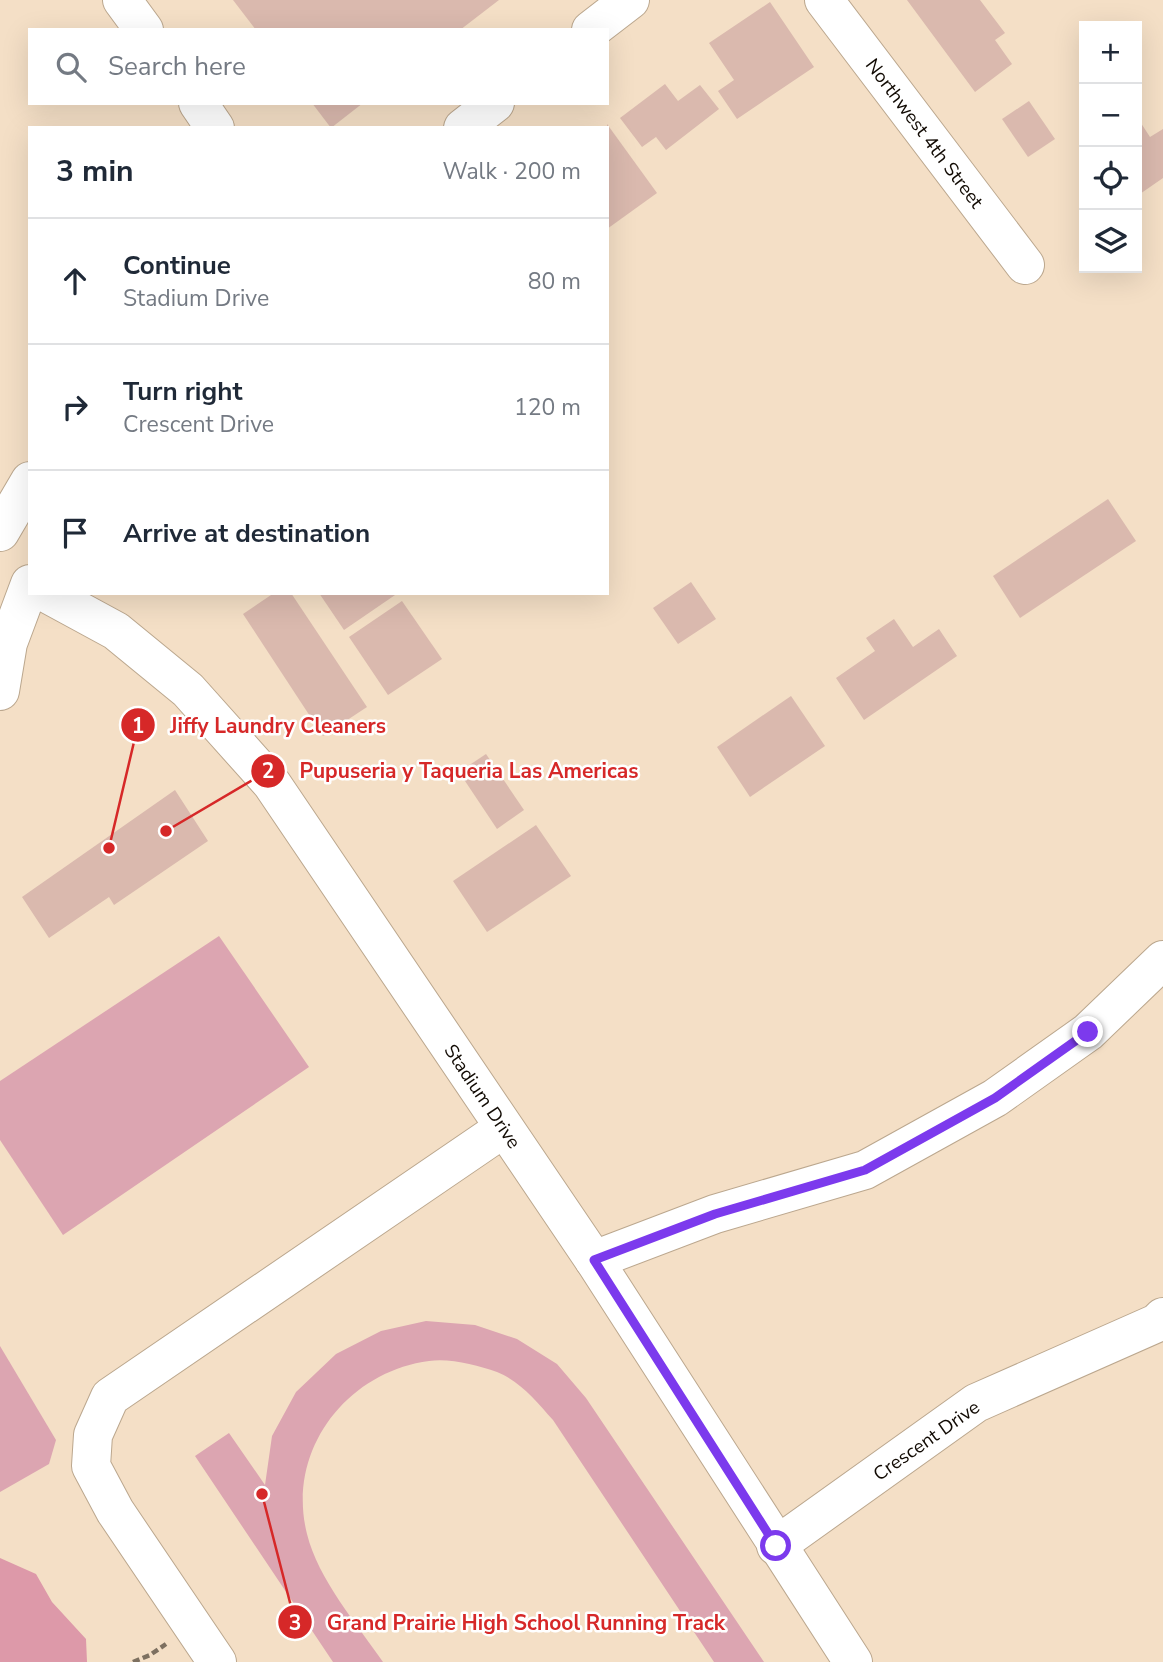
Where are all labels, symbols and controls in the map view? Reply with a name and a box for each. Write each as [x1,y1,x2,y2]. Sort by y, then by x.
map controls [1079,21,1142,273]
button: + [1079,21,1142,84]
search box [28,28,609,105]
icon: search [52,48,90,86]
text: Search here [108,49,246,84]
street label: Northwest 4th Street [859,53,989,214]
button: − [1079,84,1142,147]
button: locate [1079,147,1142,210]
text: 3 min [56,151,134,192]
text: Walk · 200 m [442,156,581,187]
button: layers [1079,210,1142,273]
text: Continue [123,248,231,283]
icon: ahead [56,262,94,300]
text: 80 m [528,266,581,297]
text: Stadium Drive [123,283,269,314]
text: Turn right [123,374,242,409]
icon: right [56,388,94,426]
text: 120 m [514,392,581,423]
text: Crescent Drive [123,409,274,440]
icon: arrive [56,514,94,552]
text: Arrive at destination [123,516,370,551]
callout: Jiffy Laundry Cleaners [121,704,400,746]
text: 1 [132,712,144,740]
text: Jiffy Laundry Cleaners [169,712,386,740]
callout: Pupuseria y Taqueria Las Americas [250,750,653,792]
text: 2 [262,757,274,785]
text: Pupuseria y Taqueria Las Americas [299,757,639,785]
route end [1072,1016,1103,1047]
street label: Stadium Drive [438,1039,527,1154]
street label: Crescent Drive [868,1394,985,1487]
route start [760,1530,791,1561]
callout: Grand Prairie High School Running Track [277,1601,739,1643]
text: 3 [289,1609,301,1637]
text: Grand Prairie High School Running Track [327,1609,726,1637]

